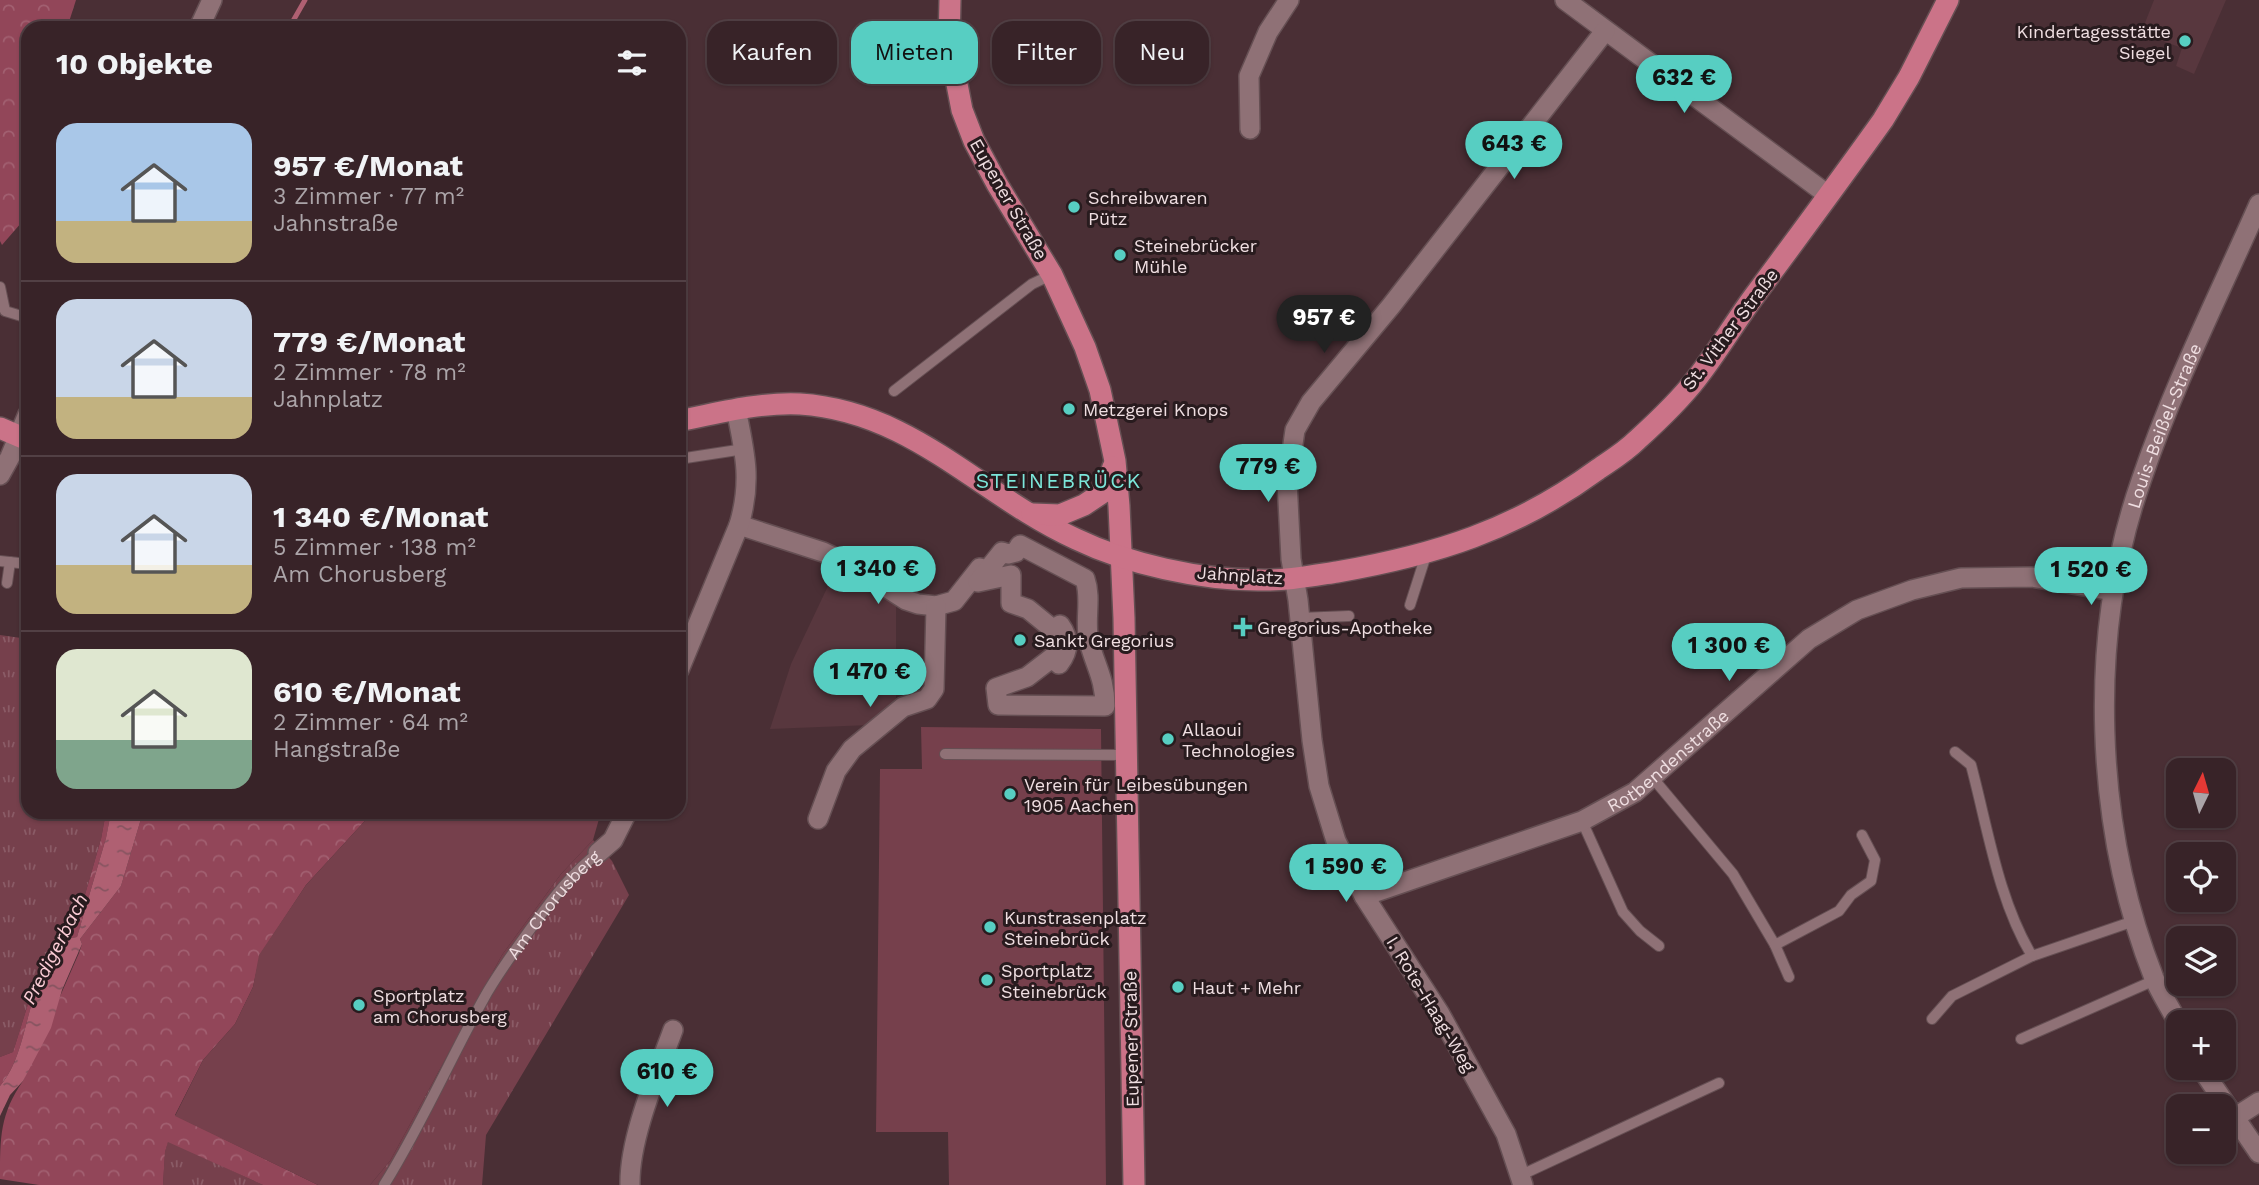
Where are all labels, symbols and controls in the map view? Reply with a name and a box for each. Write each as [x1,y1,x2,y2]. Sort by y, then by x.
chip: Kaufen [707,21,837,84]
chip: Mieten [851,21,978,84]
chip: Filter [992,21,1101,84]
chip: Neu [1115,21,1209,84]
place label: Kindertagesstätte Siegel [2016,21,2171,63]
marker: Kindertagesstätte Siegel [2177,33,2193,49]
icon: filters [613,44,651,82]
text: 10 Objekte [56,46,213,81]
pin: 632 € [1635,55,1733,115]
text: 632 € [1652,64,1716,91]
pin: 643 € [1465,122,1563,181]
text: 643 € [1481,130,1547,157]
street label: Eupener Straße [966,135,1052,263]
text: 957 €/Monat [273,148,463,183]
icon: home [112,151,196,235]
text: 3 Zimmer · 77 m² [273,183,464,210]
place label: Schreibwaren Pütz [1088,187,1208,229]
marker: Schreibwaren Pütz [1066,199,1082,215]
text: Jahnstraße [273,210,398,237]
place label: Steinebrücker Mühle [1134,235,1257,277]
marker: Steinebrücker Mühle [1112,247,1128,263]
street label: St. Vither Straße [1678,264,1782,394]
pin: 957 € [1275,296,1373,355]
text: 957 € [1293,304,1355,331]
text: 779 €/Monat [273,324,465,359]
icon: home [112,327,196,411]
street label: Louis-Beißel-Straße [2122,340,2205,511]
text: 2 Zimmer · 78 m² [273,359,466,386]
text: Jahnplatz [273,386,383,413]
place label: Metzgerei Knops [1083,399,1228,420]
marker: Metzgerei Knops [1061,401,1077,417]
pin: 779 € [1219,444,1317,504]
text: 779 € [1236,453,1300,480]
district label: STEINEBRÜCK [976,468,1142,493]
text: 1 340 €/Monat [273,499,488,534]
icon: home [112,502,196,586]
text: 5 Zimmer · 138 m² [273,534,476,561]
pin: 1 340 € [813,546,943,606]
pin: 1 520 € [2026,548,2156,607]
text: 1 340 € [837,555,919,582]
text: 1 520 € [2050,556,2132,583]
text: Am Chorusberg [273,561,446,588]
street label: Jahnplatz [1196,562,1284,588]
place label: Gregorius-Apotheke [1257,617,1433,638]
marker: Gregorius-Apotheke [1235,619,1251,635]
pin: 1 300 € [1664,624,1794,683]
place label: Sankt Gregorius [1034,630,1174,651]
marker: Sankt Gregorius [1012,632,1028,648]
text: 1 300 € [1688,632,1770,659]
pin: 1 470 € [805,650,935,709]
text: 1 470 € [829,658,911,685]
text: 610 €/Monat [273,674,461,709]
icon: home [112,677,196,761]
street label: Rotbendenstraße [1603,704,1733,816]
text: 2 Zimmer · 64 m² [273,709,468,736]
place label: Allaoui Technologies [1182,719,1295,761]
marker: Allaoui Technologies [1160,731,1176,747]
text: Hangstraße [273,736,401,763]
north arrow [2166,758,2236,828]
map controls [2166,758,2236,1164]
place label: Verein für Leibesübungen 1905 Aachen [1024,774,1248,816]
marker: Verein für Leibesübungen 1905 Aachen [1002,786,1018,802]
button: locate [2166,842,2236,912]
pin: 1 590 € [1281,844,1411,904]
street label: Am Chorusberg [502,845,604,963]
text: 1 590 € [1305,853,1387,880]
water label: Predigerbach [17,890,93,1008]
place label: Kunstrasenplatz Steinebrück [1004,907,1147,949]
marker: Kunstrasenplatz Steinebrück [982,919,998,935]
button: layers [2166,926,2236,996]
street label: I. Rote-Haag-Weg [1382,933,1480,1076]
place label: Sportplatz Steinebrück [1001,960,1107,1002]
street label: Eupener Straße [1119,971,1143,1107]
marker: Sportplatz Steinebrück [979,972,995,988]
place label: Haut + Mehr [1192,977,1301,998]
marker: Haut + Mehr [1170,979,1186,995]
place label: Sportplatz am Chorusberg [373,985,507,1027]
marker: Sportplatz am Chorusberg [351,997,367,1013]
button: + [2166,1010,2236,1080]
pin: 610 € [618,1050,716,1109]
text: 610 € [636,1058,698,1085]
button: − [2166,1094,2236,1164]

